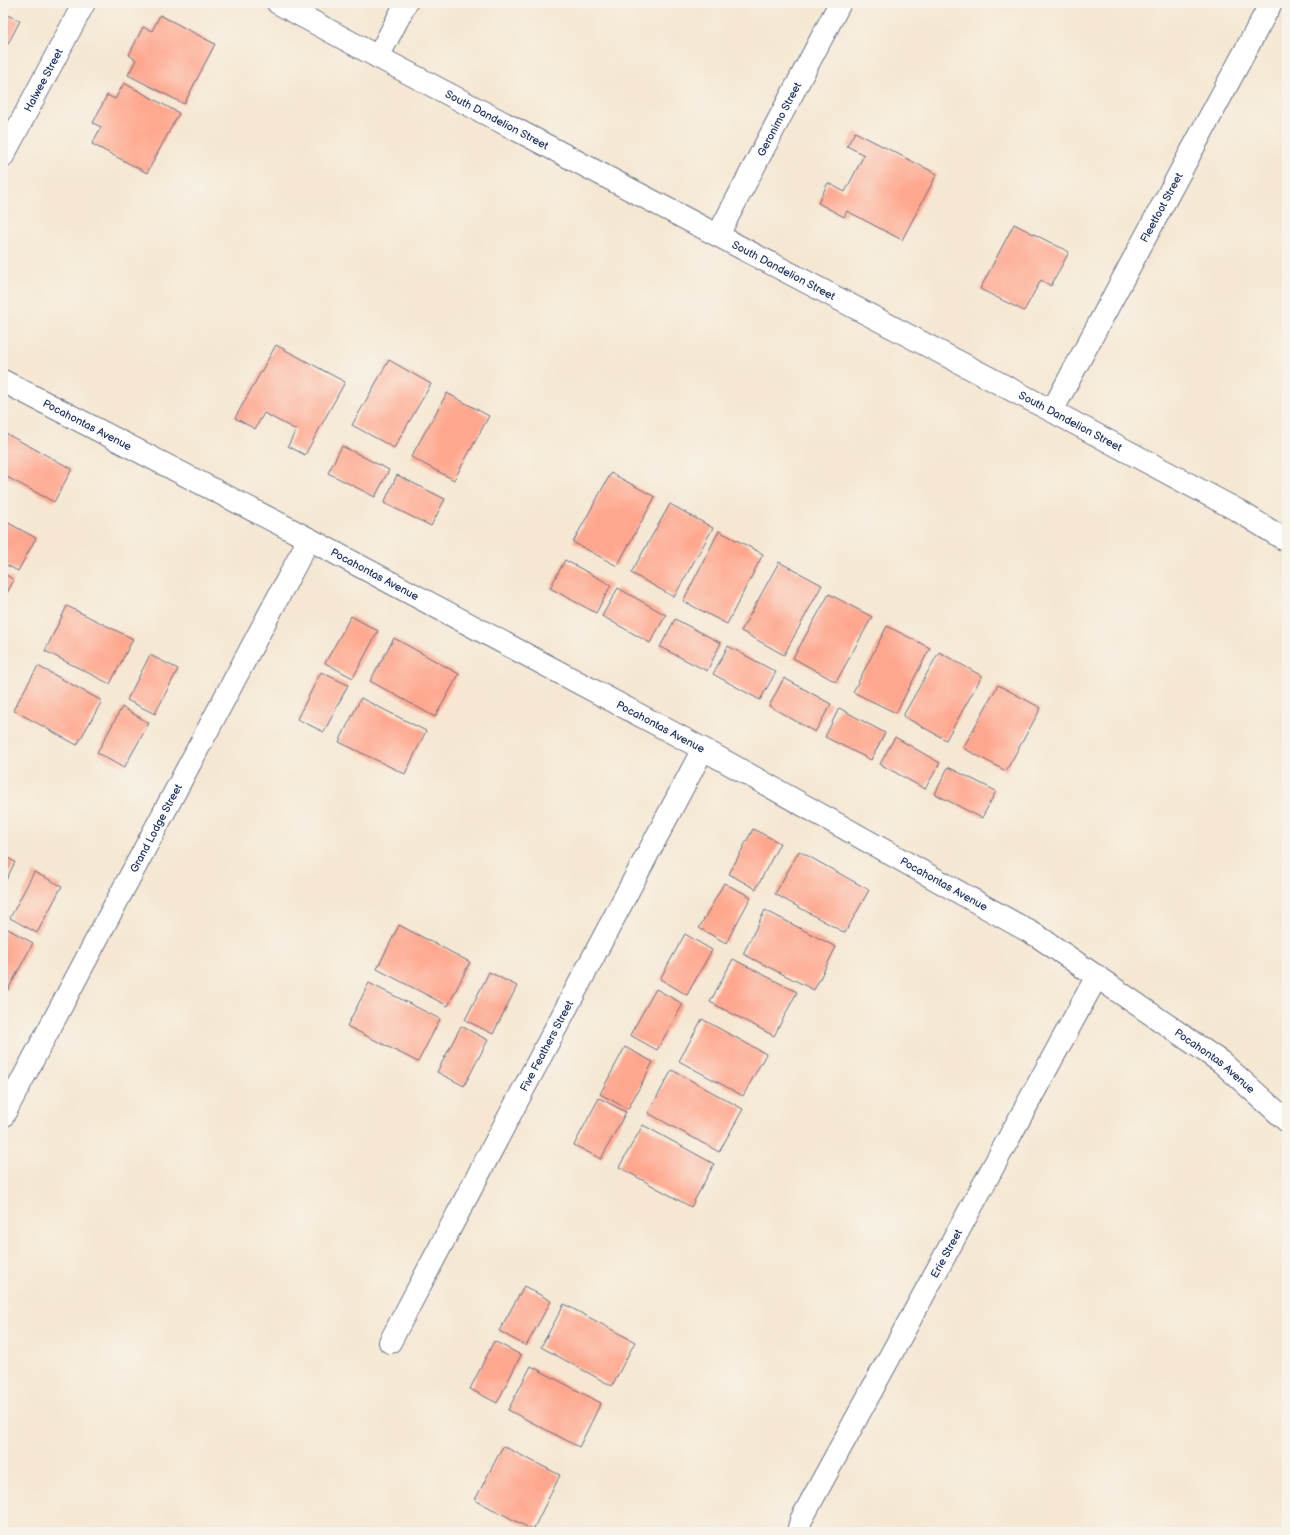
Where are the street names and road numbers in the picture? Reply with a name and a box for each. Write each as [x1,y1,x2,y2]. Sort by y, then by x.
street label: Halwee Street [21,45,66,114]
street label: Geronimo Street [754,79,804,158]
street label: South Dandelion Street [443,87,551,152]
street label: Fleetfoot Street [1137,170,1186,245]
street label: South Dandelion Street [730,238,838,303]
street label: South Dandelion Street [1017,388,1125,454]
street label: Pocahontas Avenue [41,396,134,453]
street label: Pocahontas Avenue [329,545,422,603]
street label: Pocahontas Avenue [614,698,708,756]
street label: Grand Lodge Street [127,781,185,874]
street label: Pocahontas Avenue [898,854,990,914]
street label: Five Feathers Street [517,998,576,1093]
street label: Pocahontas Avenue [1172,1026,1258,1096]
street label: Erie Street [928,1226,965,1280]

